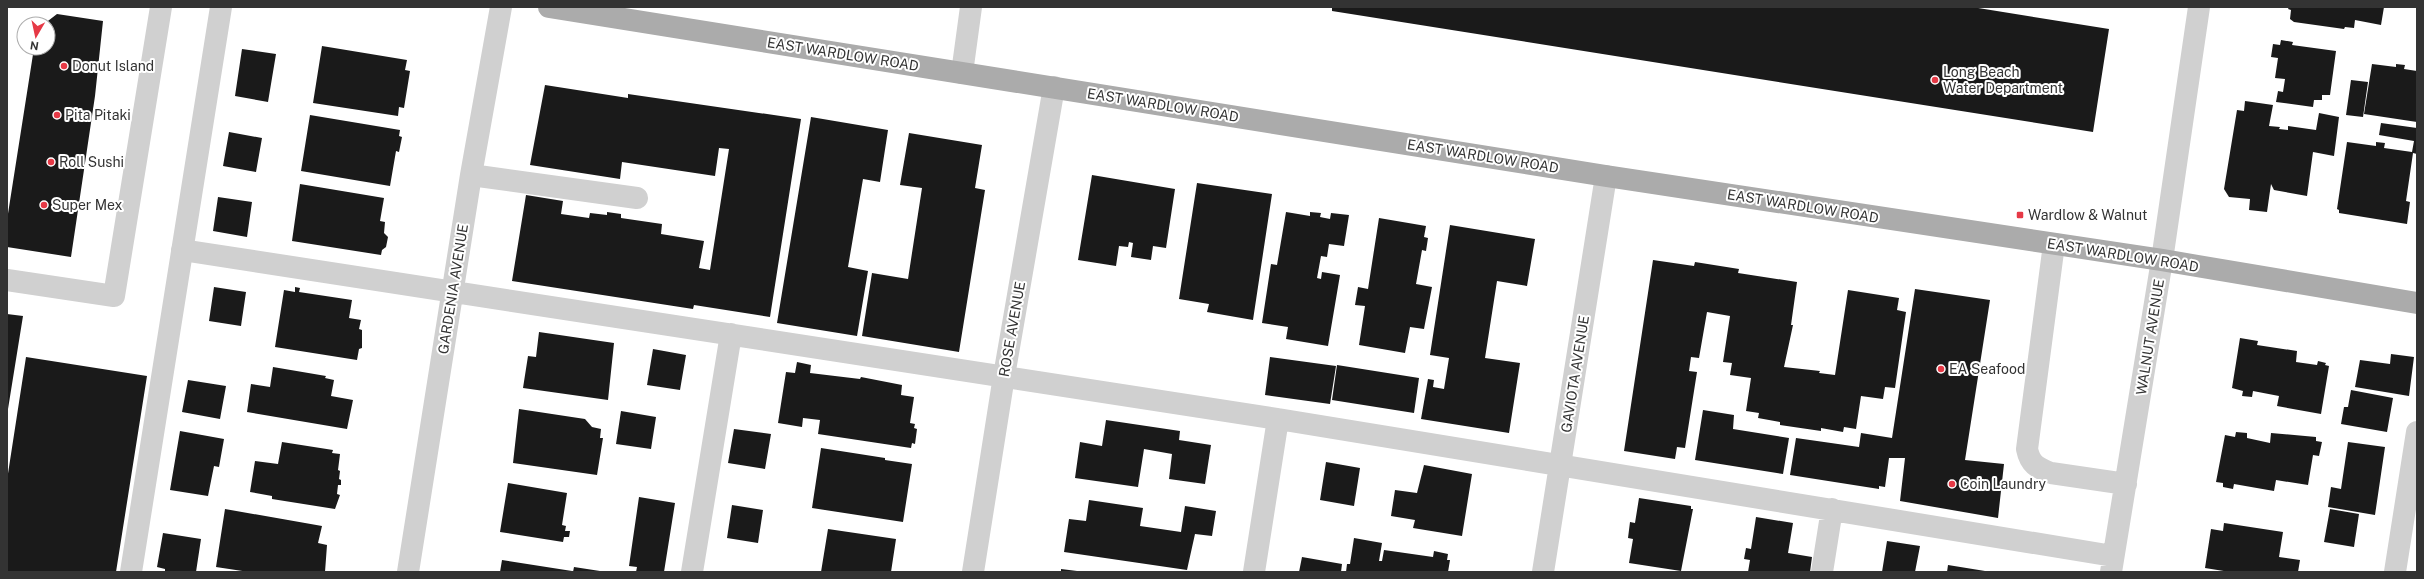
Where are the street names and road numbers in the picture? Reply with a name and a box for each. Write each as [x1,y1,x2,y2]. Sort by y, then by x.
street label: EAST WARDLOW ROAD [766,34,920,74]
street label: EAST WARDLOW ROAD [1086,85,1240,125]
street label: EAST WARDLOW ROAD [1406,136,1560,176]
street label: EAST WARDLOW ROAD [1726,186,1880,226]
street label: GARDENIA AVENUE [435,223,471,355]
street label: EAST WARDLOW ROAD [2046,235,2200,275]
street label: WALNUT AVENUE [2133,278,2167,396]
street label: ROSE AVENUE [996,280,1028,378]
street label: GAVIOTA AVENUE [1558,314,1592,434]

